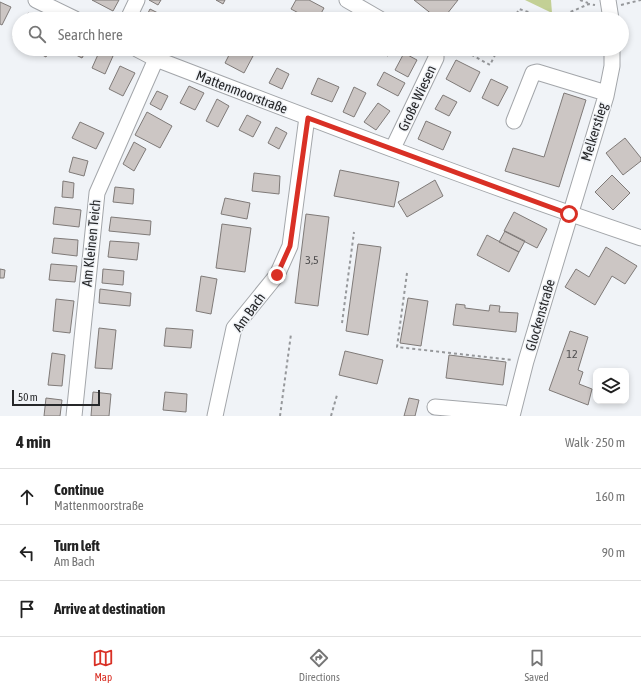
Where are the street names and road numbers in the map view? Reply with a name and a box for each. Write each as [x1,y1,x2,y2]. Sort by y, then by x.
street label: Große Wiesen [395,63,439,133]
street label: Mattenmoorstraße [194,67,290,117]
street label: Melkerstieg [578,101,610,163]
street label: Am Kleinen Teich [78,199,104,287]
street label: Glockenstraße [522,277,558,353]
street label: Am Bach [230,290,268,334]

